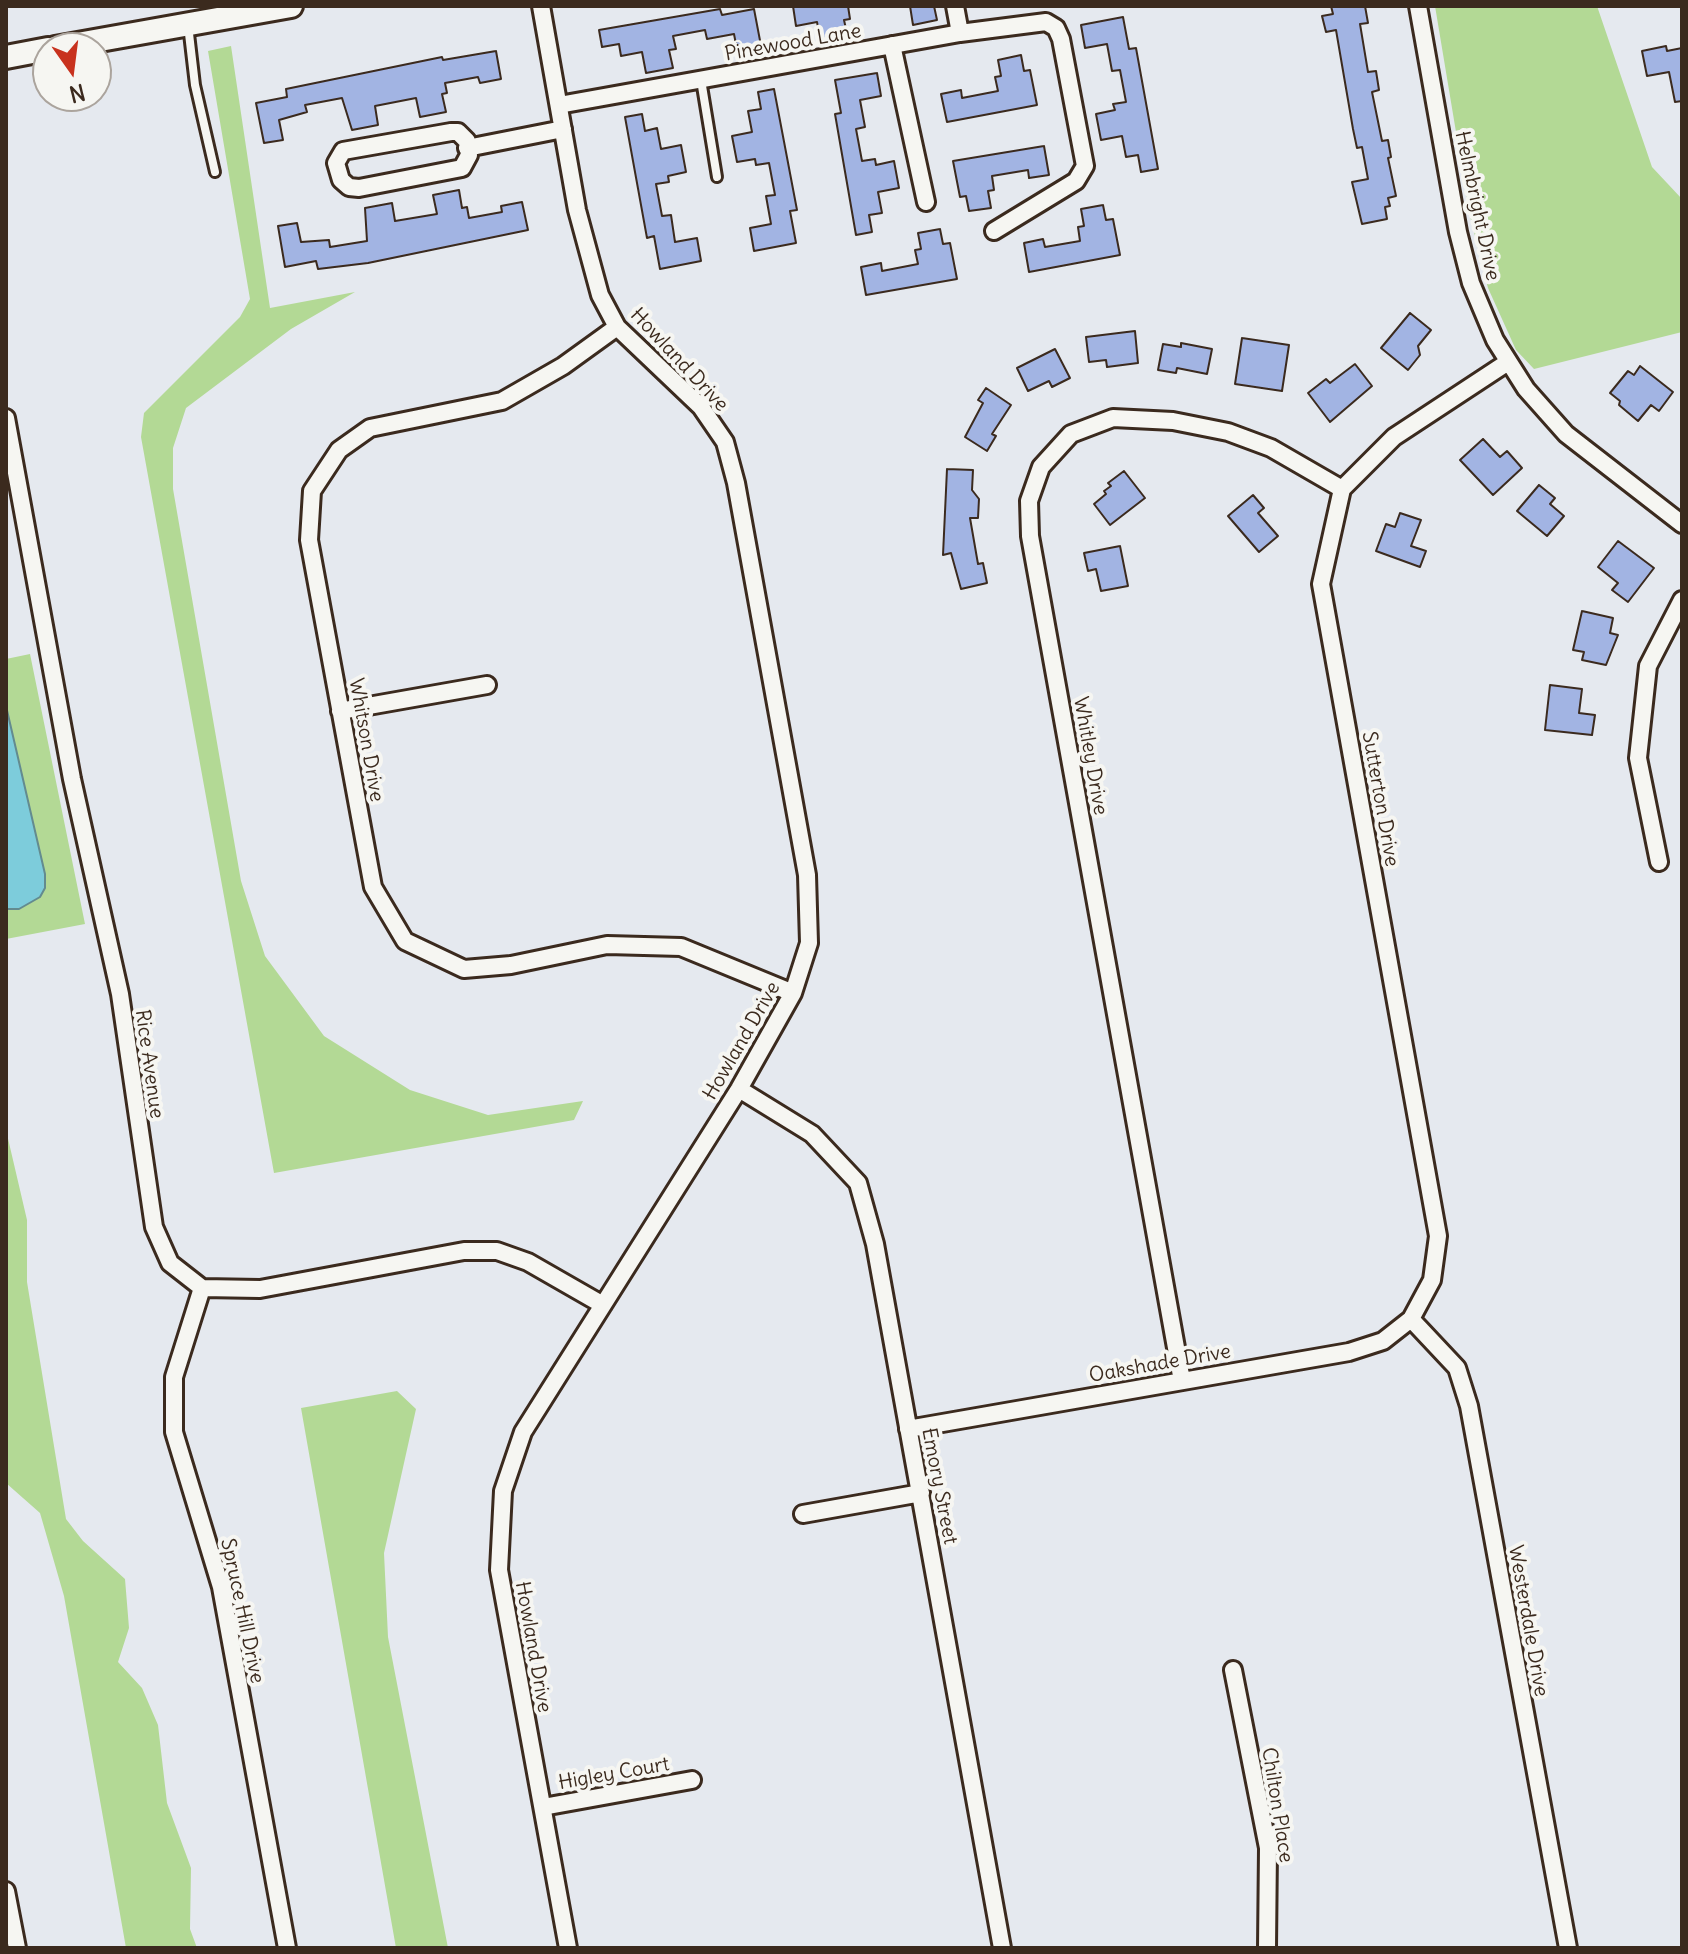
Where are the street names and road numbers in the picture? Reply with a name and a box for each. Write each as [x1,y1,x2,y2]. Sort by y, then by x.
street label: Pinewood Lane [723,19,863,67]
street label: Helmbright Drive [1449,129,1505,283]
street label: Howland Drive [625,303,733,417]
street label: Whitson Drive [343,676,389,804]
street label: Whitley Drive [1068,695,1112,817]
street label: Sutterton Drive [1356,730,1404,868]
street label: Howland Drive [698,978,786,1104]
street label: Rice Avenue [129,1008,169,1120]
street label: Oakshade Drive [1087,1340,1233,1388]
street label: Emory Street [916,1426,962,1546]
street label: Spruce Hill Drive [215,1536,269,1686]
street label: Westerdale Drive [1503,1544,1553,1698]
street label: Howland Drive [510,1580,556,1714]
street label: Chilton Place [1256,1746,1298,1864]
street label: Higley Court [557,1752,671,1796]

